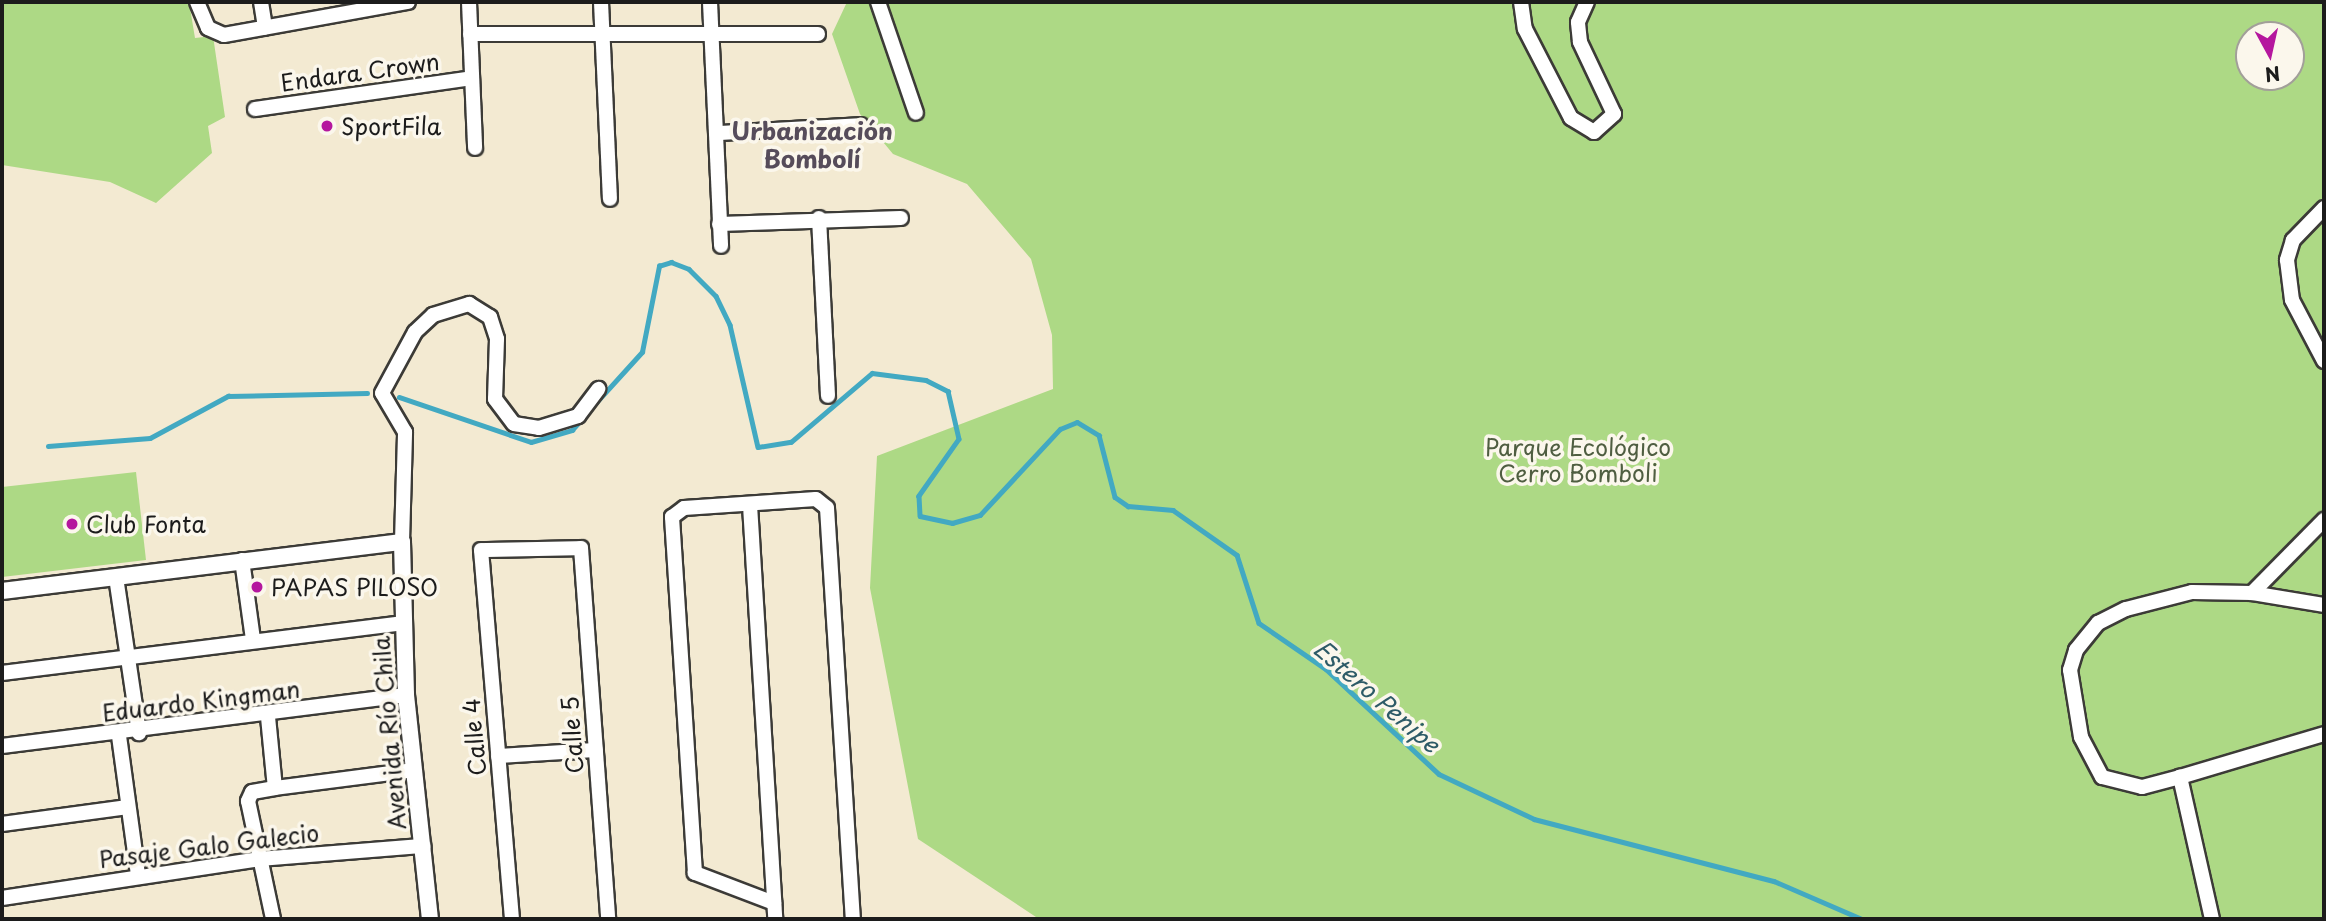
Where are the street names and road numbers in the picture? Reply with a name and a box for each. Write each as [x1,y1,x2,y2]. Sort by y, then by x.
street label: Endara Crown [279,47,441,97]
street label: Avenida Río Chila [367,634,411,832]
street label: Eduardo Kingman [102,675,300,727]
street label: Calle 5 [556,695,588,775]
street label: Calle 4 [457,697,491,777]
street label: Pasaje Galo Galecio [97,819,321,873]

